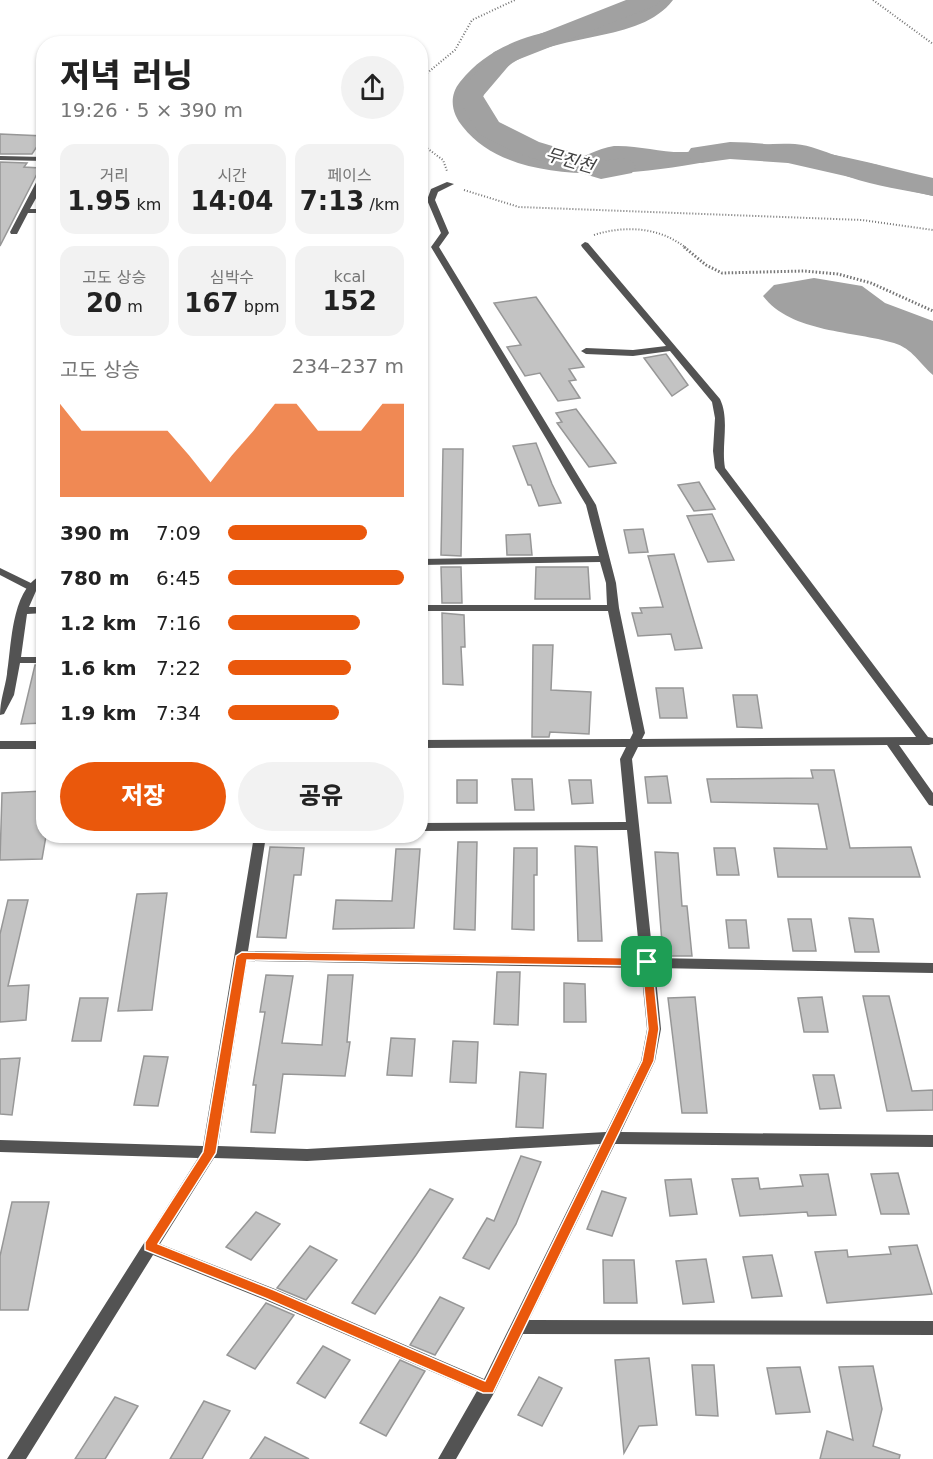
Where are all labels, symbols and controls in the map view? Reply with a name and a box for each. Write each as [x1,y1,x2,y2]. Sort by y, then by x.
text: 저녁 러닝 [60,56,193,95]
button: share [341,56,404,119]
text: 19:26 · 5 × 390 m [60,98,243,122]
water label: 무진천 [543,143,599,178]
text: 거리 [100,166,129,185]
text: 시간 [217,166,247,185]
text: 페이스 [328,166,372,185]
text: 1.95 [67,186,131,216]
text: 14:04 [191,186,273,216]
text: 7:13 [300,186,364,216]
text: km [131,195,161,214]
text: /km [364,195,400,214]
text: kcal [334,267,366,286]
text: 고도 상승 [82,268,146,287]
text: 심박수 [210,268,254,287]
text: 152 [323,286,377,316]
text: 20 [86,288,122,318]
text: 167 [184,288,239,318]
text: m [122,297,143,316]
text: bpm [239,297,280,316]
text: 234–237 m [292,354,404,378]
text: 고도 상승 [60,358,140,382]
text: 390 m [60,521,130,545]
text: 7:09 [156,521,201,545]
text: 780 m [60,566,130,590]
text: 6:45 [156,566,201,590]
text: 1.2 km [60,611,137,635]
text: 7:16 [156,611,201,635]
text: 1.6 km [60,656,137,680]
text: 7:22 [156,656,201,680]
text: 1.9 km [60,701,137,725]
text: 7:34 [156,701,201,725]
button: 저장 [60,762,226,831]
button: 공유 [238,762,404,831]
pin [621,936,672,987]
icon: arrive [630,945,663,978]

